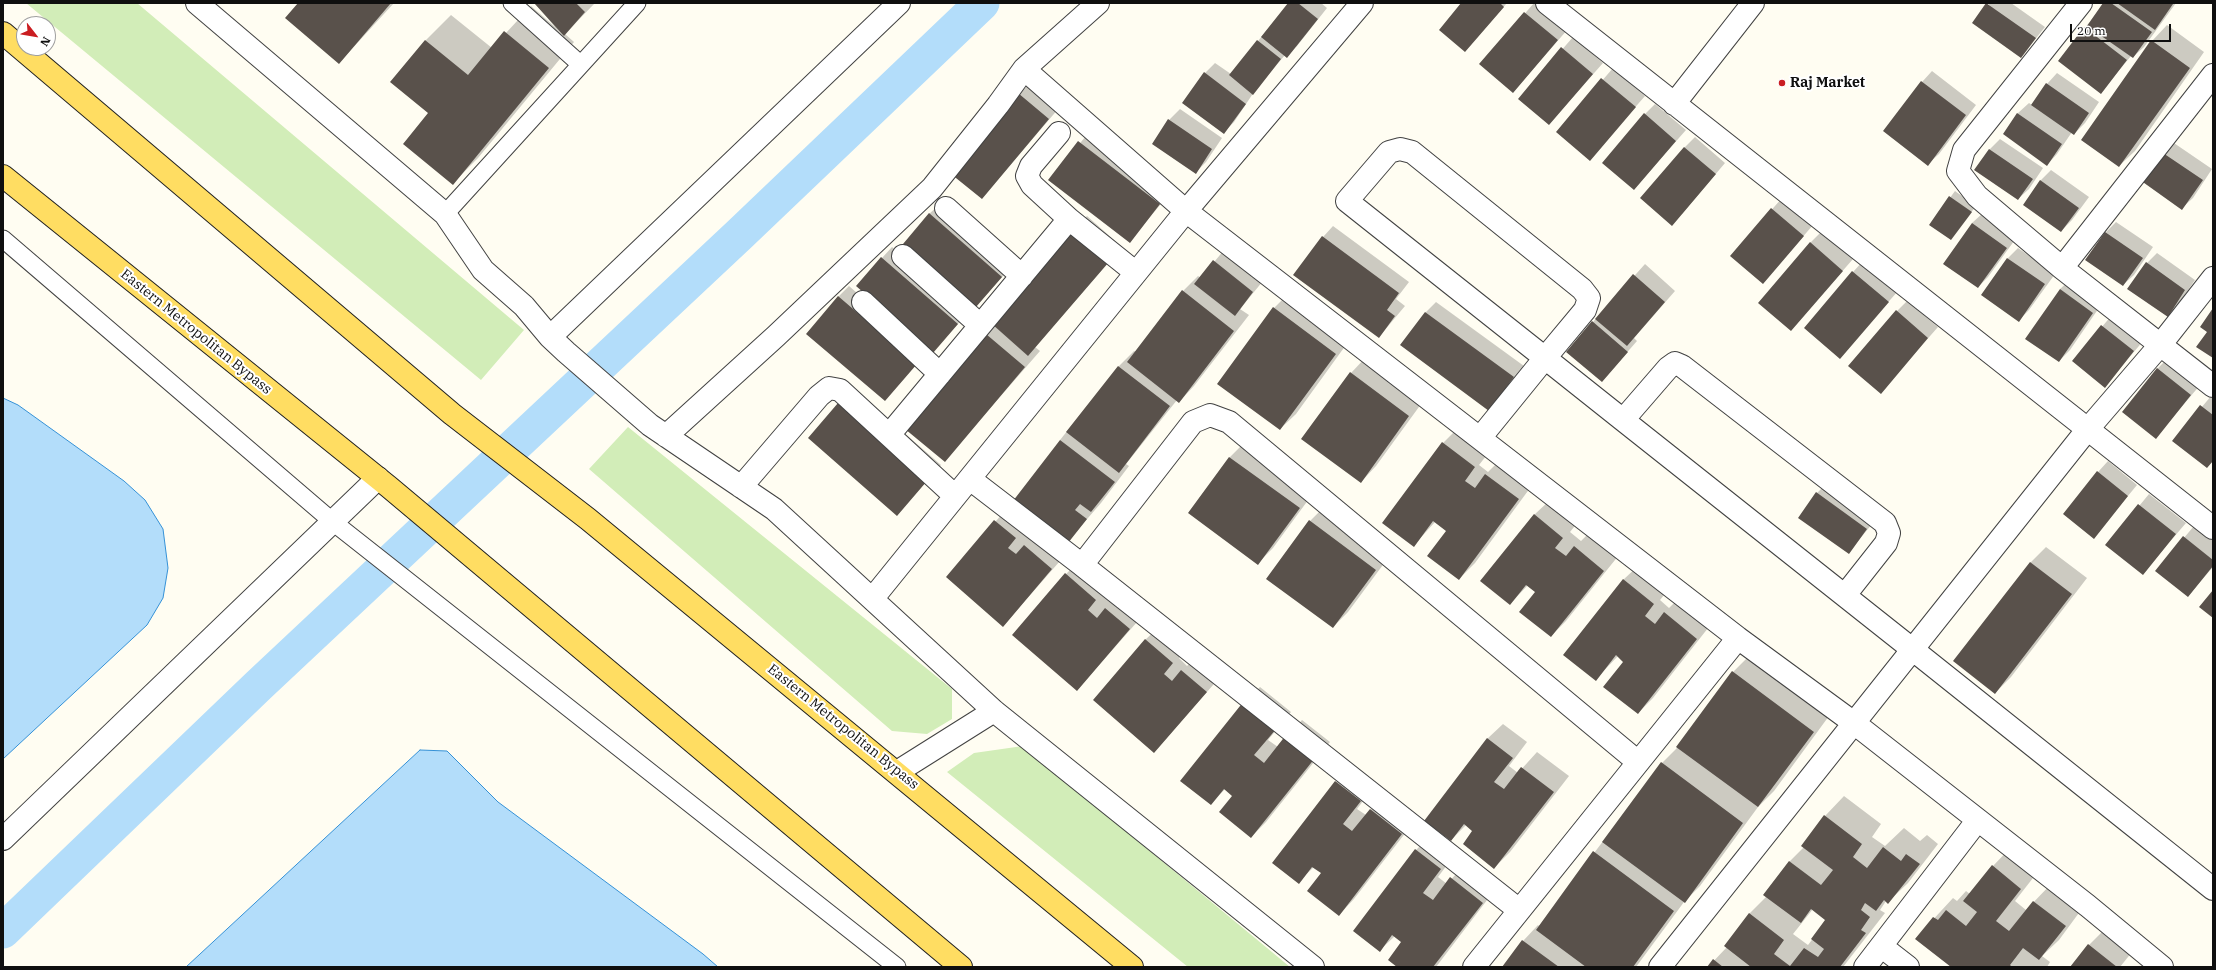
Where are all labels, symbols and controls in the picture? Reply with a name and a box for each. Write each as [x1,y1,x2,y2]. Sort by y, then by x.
north arrow [16,16,56,56]
scale bar [2072,16,2173,42]
text: 20 m [2077,23,2106,38]
text: N [37,34,54,49]
place label: Raj Market [1790,75,1865,91]
marker: Raj Market [1777,78,1787,88]
street label: Eastern Metropolitan Bypass [117,266,275,398]
street label: Eastern Metropolitan Bypass [764,661,922,793]

